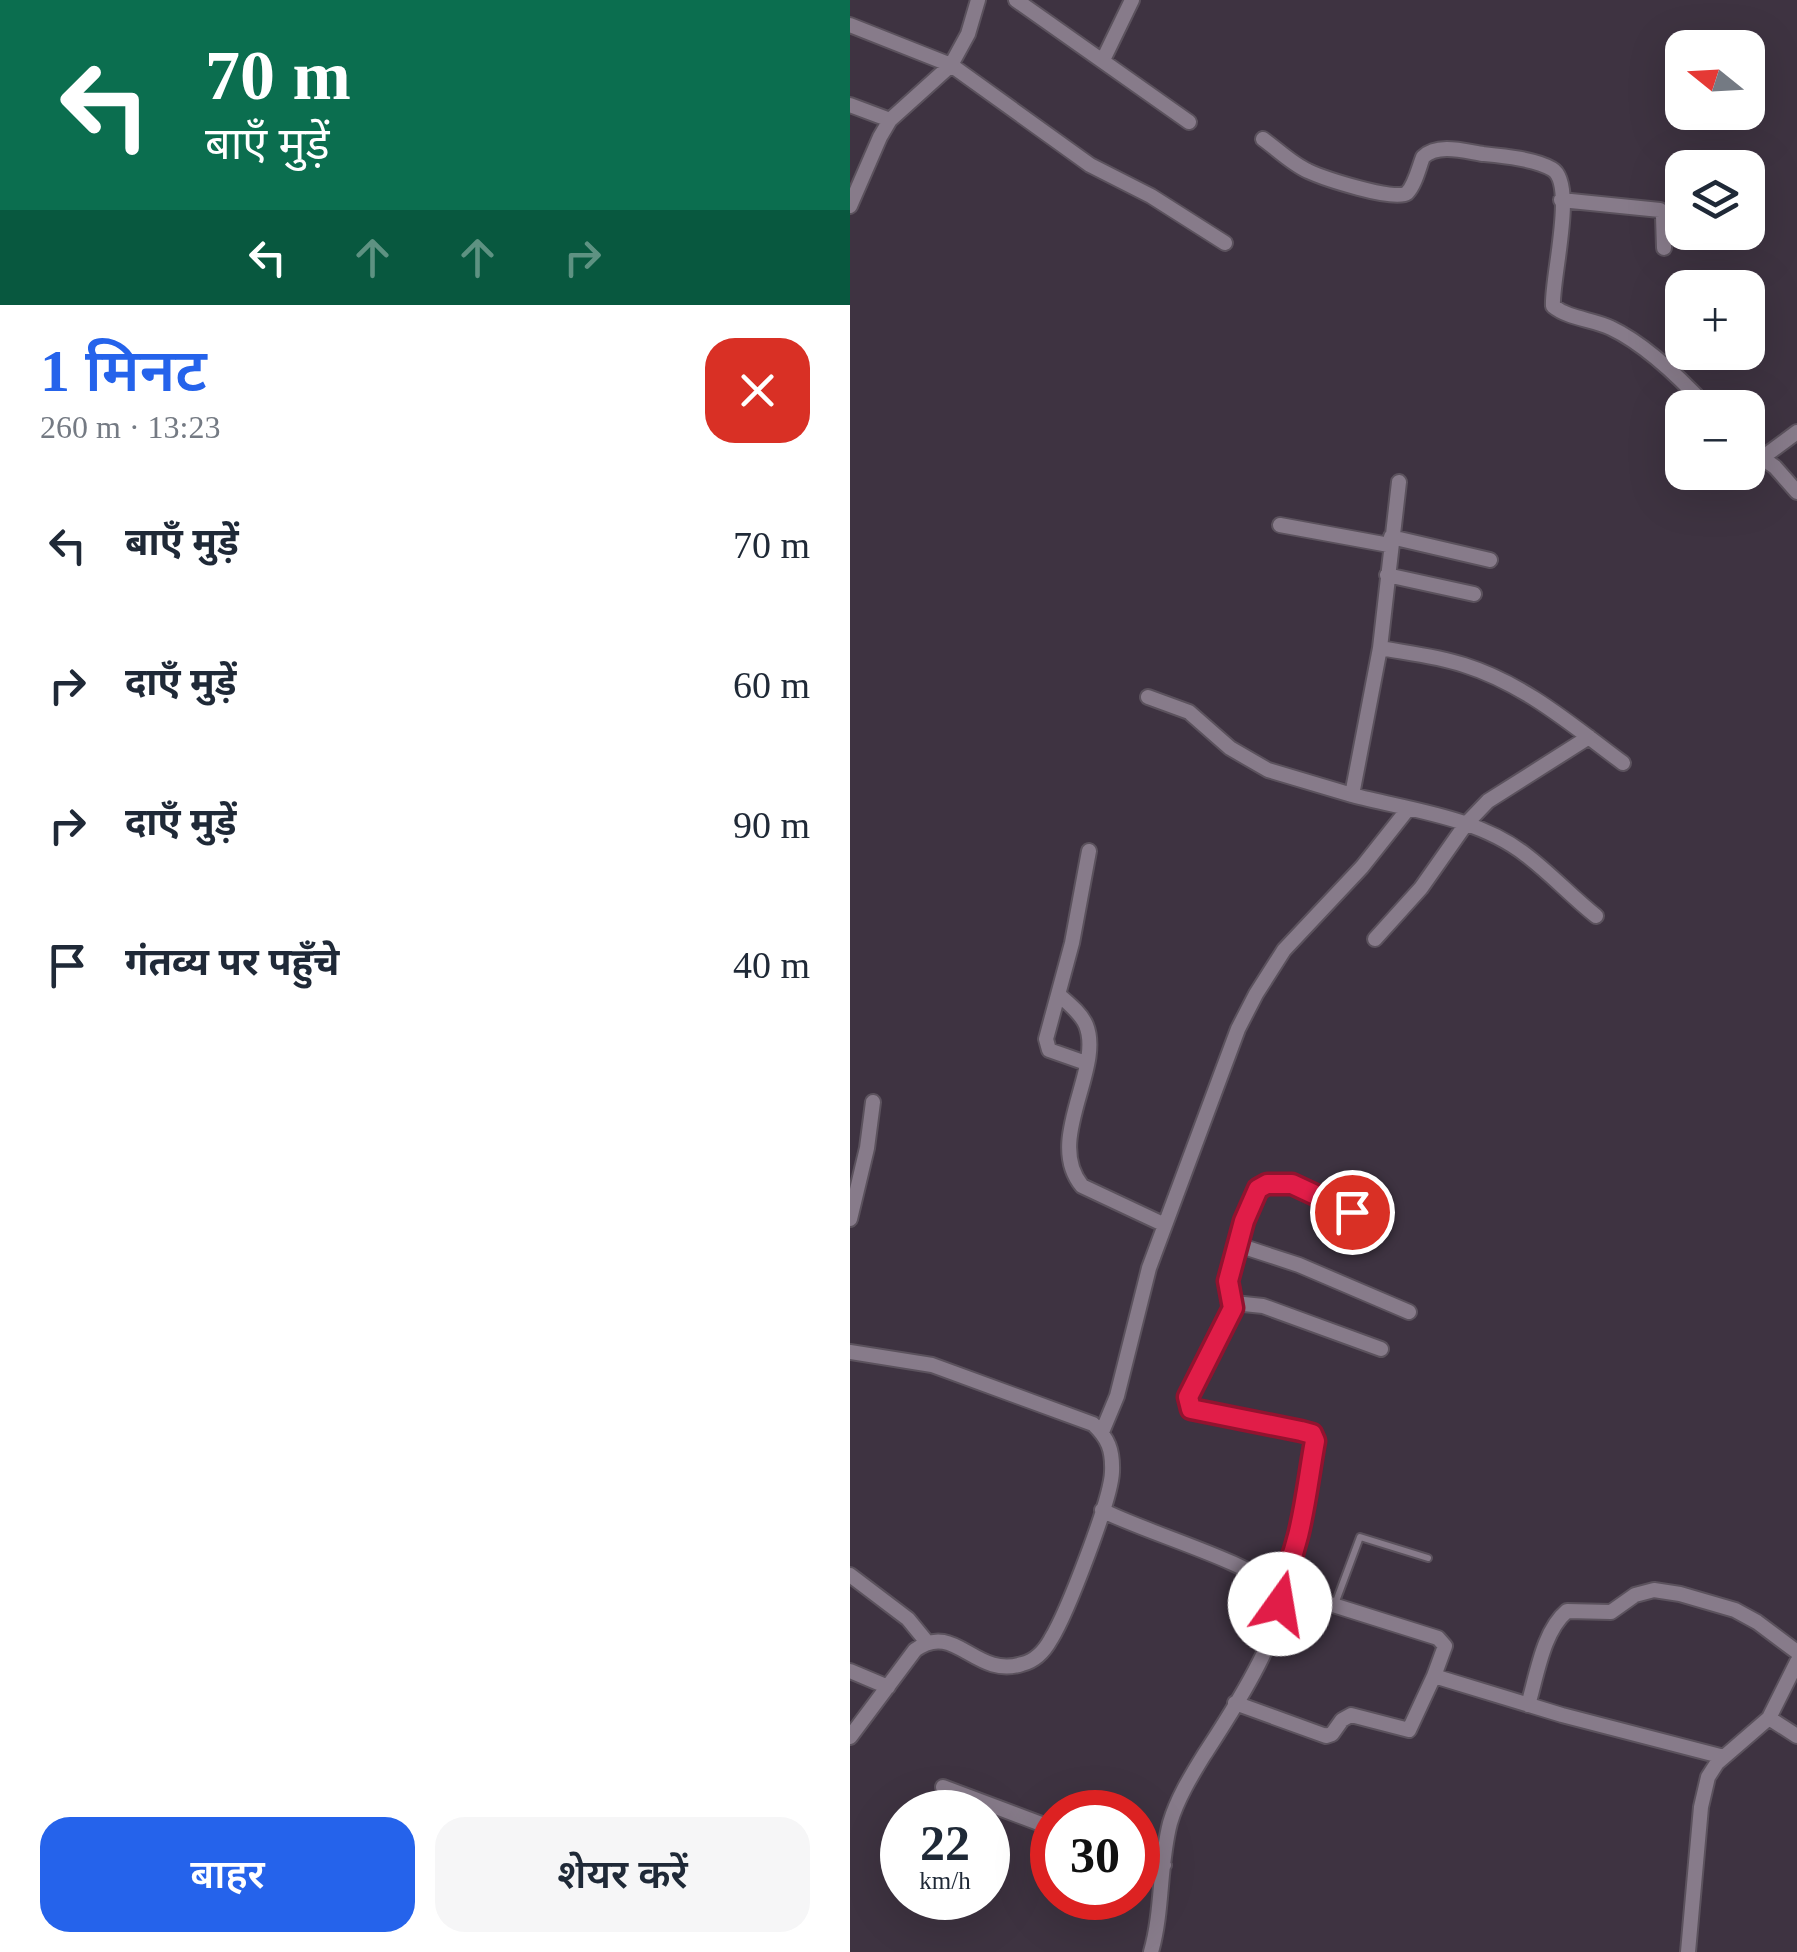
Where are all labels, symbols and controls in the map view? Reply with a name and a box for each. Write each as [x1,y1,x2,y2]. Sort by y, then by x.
north arrow [1665,30,1765,130]
map controls [1665,30,1765,490]
text: 70 m [205,37,351,114]
icon: left [40,40,170,170]
text: बाएँ मुड़ें [205,119,329,169]
button: layers [1665,150,1765,250]
icon: left [240,230,295,285]
icon: ahead [345,230,400,285]
icon: ahead [450,230,505,285]
icon: right [555,230,610,285]
button: + [1665,270,1765,370]
text: 1 मिनट [40,338,207,404]
button: close [705,338,810,443]
button: − [1665,390,1765,490]
text: 260 m · 13:23 [40,409,220,445]
icon: left [40,518,95,573]
text: बाएँ मुड़ें [125,521,239,563]
text: 70 m [733,524,810,566]
icon: right [40,658,95,713]
text: दाएँ मुड़ें [125,661,237,703]
text: 60 m [733,664,810,706]
icon: right [40,798,95,853]
text: दाएँ मुड़ें [125,801,237,843]
text: 90 m [733,804,810,846]
icon: arrive [40,938,95,993]
text: गंतव्य पर पहुँचे [125,941,339,983]
text: 40 m [733,944,810,986]
pin [1310,1170,1395,1255]
icon: arrive [1325,1185,1380,1240]
position arrow [1228,1552,1332,1656]
speed limit sign: 30 [1030,1790,1160,1920]
text: 22 [920,1815,970,1871]
button: बाहर [40,1817,415,1932]
button: शेयर करें [435,1817,810,1932]
text: km/h [919,1867,971,1894]

